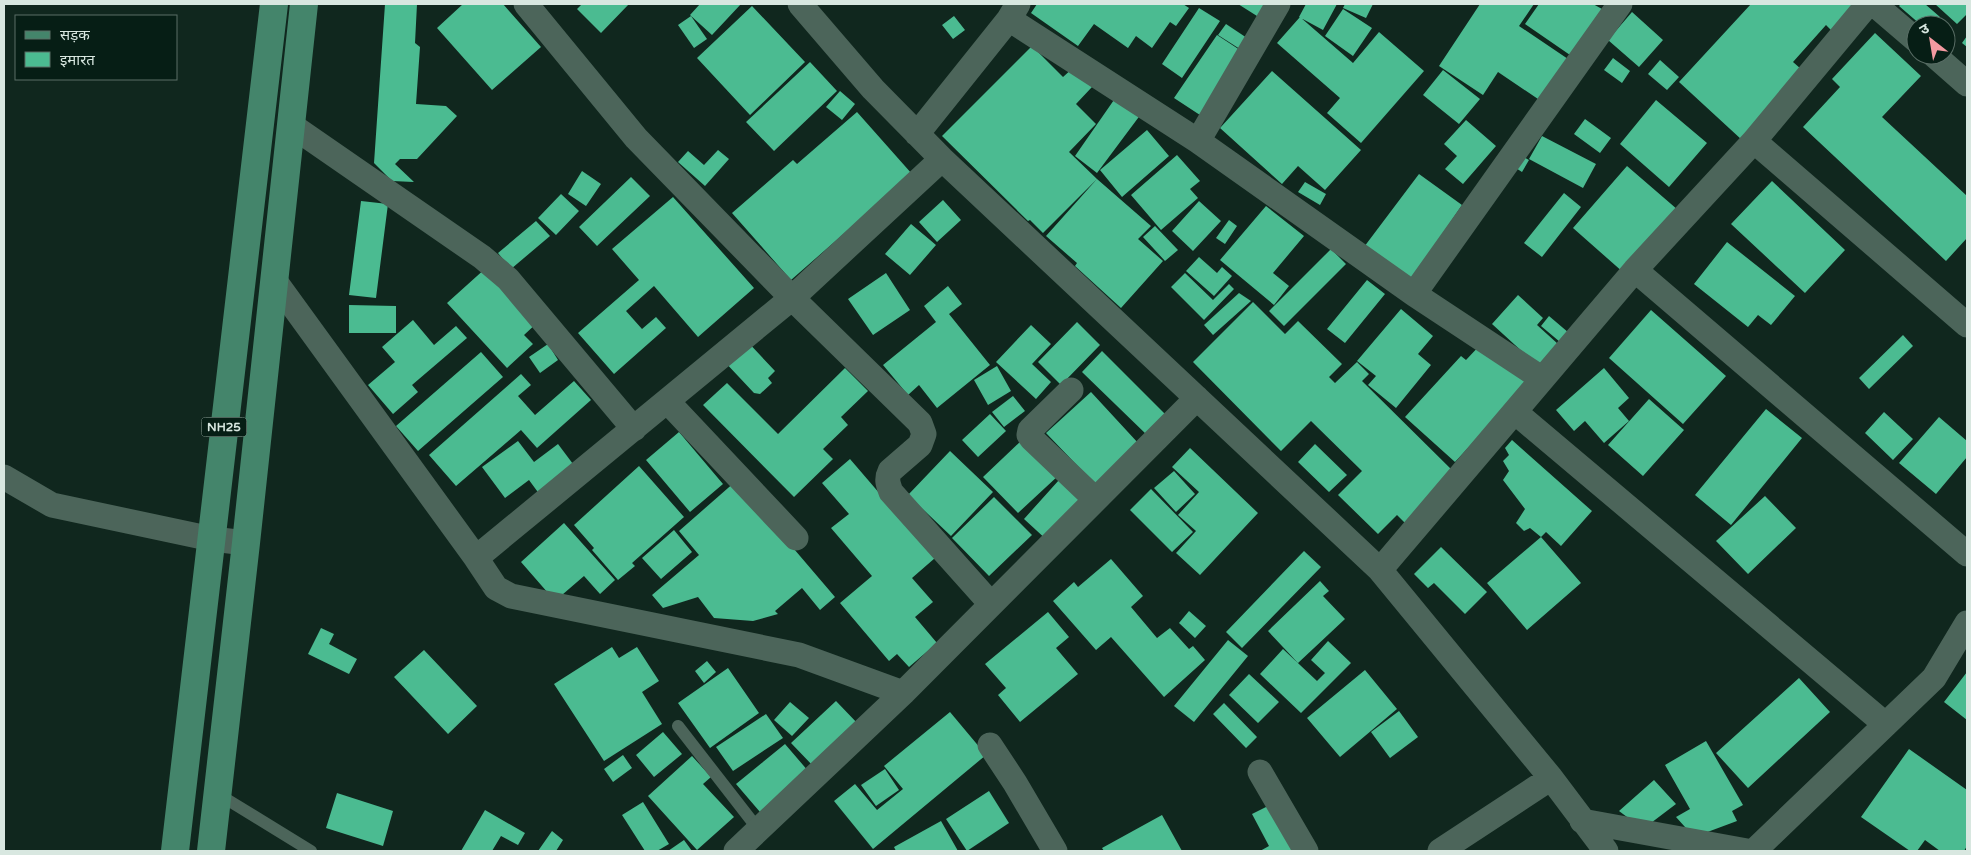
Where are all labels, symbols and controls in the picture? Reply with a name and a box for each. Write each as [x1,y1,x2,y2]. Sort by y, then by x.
legend [15,15,178,80]
north arrow [1906,15,1956,65]
text: उ [1917,19,1933,39]
text: सड़क [60,26,90,44]
text: इमारत [60,51,95,69]
road number: NH25 [202,418,246,437]

